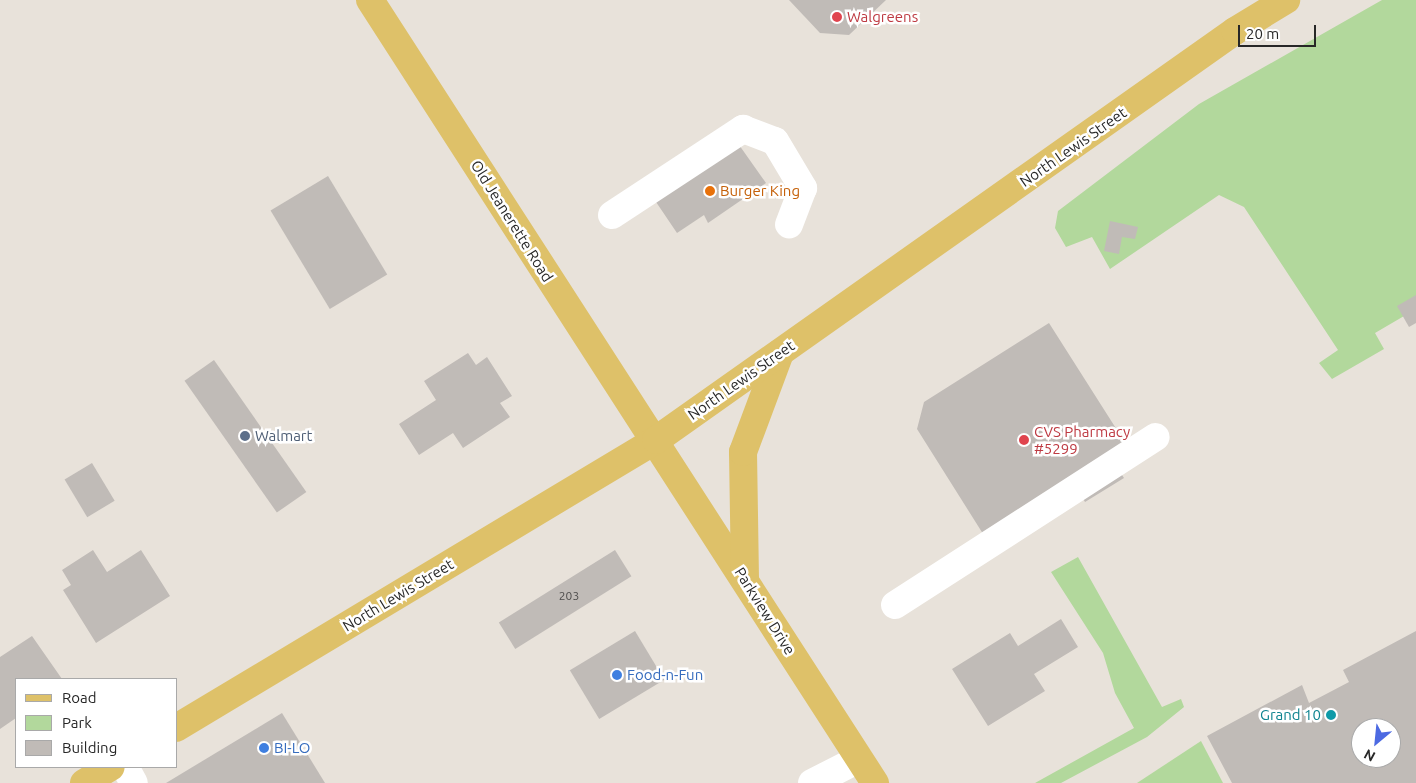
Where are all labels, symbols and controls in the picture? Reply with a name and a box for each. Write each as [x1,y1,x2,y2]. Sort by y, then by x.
place label: Walgreens [847,8,918,26]
marker: Walgreens [831,11,843,23]
scale bar [1241,15,1318,47]
text: 20 m [1246,25,1279,42]
street label: North Lewis Street [1016,103,1130,191]
street label: Old Jeanerette Road [467,157,557,285]
place label: Burger King [720,182,800,200]
marker: Burger King [704,185,716,197]
street label: North Lewis Street [684,336,798,424]
place label: CVS Pharmacy #5299 [1034,422,1130,457]
place label: Walmart [255,427,312,445]
marker: Walmart [239,430,251,442]
marker: CVS Pharmacy #5299 [1018,434,1030,446]
street label: North Lewis Street [339,555,457,635]
street label: Parkview Drive [731,564,799,658]
house number: 203 [559,589,579,603]
place label: Food-n-Fun [627,666,703,684]
marker: Food-n-Fun [611,669,623,681]
legend [15,678,178,768]
text: Road [62,689,97,706]
place label: Grand 10 [1260,706,1321,724]
marker: Grand 10 [1325,709,1337,721]
text: Park [62,714,92,731]
north arrow [1351,718,1401,768]
text: Building [62,739,117,756]
place label: BI-LO [274,739,310,757]
marker: BI-LO [258,742,270,754]
text: N [1361,746,1378,765]

